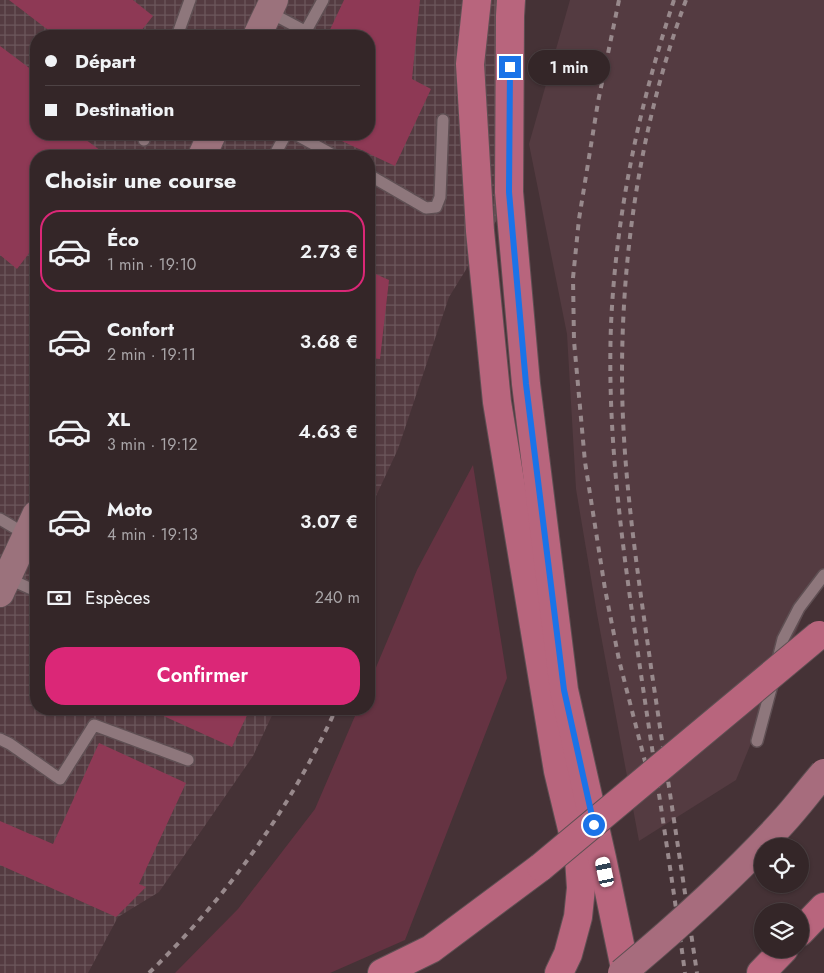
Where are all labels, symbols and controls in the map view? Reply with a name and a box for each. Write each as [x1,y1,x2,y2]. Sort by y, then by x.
text: Départ [75,48,136,75]
callout: 1 min [528,50,610,84]
route end [499,56,521,78]
text: 1 min [550,56,588,79]
text: Destination [75,96,174,123]
text: Choisir une course [45,164,236,196]
text: Éco [107,226,139,253]
icon: car [47,229,92,274]
text: 2.73 € [300,238,358,265]
text: 1 min · 19:10 [107,253,196,276]
text: Confort [107,316,174,343]
icon: car [47,319,92,364]
text: 3.68 € [300,328,358,355]
text: 2 min · 19:11 [107,343,196,366]
text: XL [107,406,130,433]
icon: car [47,409,92,454]
text: 4.63 € [298,418,358,445]
text: 3 min · 19:12 [107,433,198,456]
text: Moto [107,496,152,523]
icon: car [47,499,92,544]
text: 3.07 € [300,508,358,535]
text: 4 min · 19:13 [107,523,198,546]
icon: cash [45,584,73,612]
text: Espèces [85,584,150,611]
text: 240 m [315,586,360,609]
button: Confirmer [45,647,360,705]
route start [583,814,605,836]
map controls [754,838,809,958]
button: locate [754,838,809,893]
car [594,856,615,888]
button: layers [754,903,809,958]

